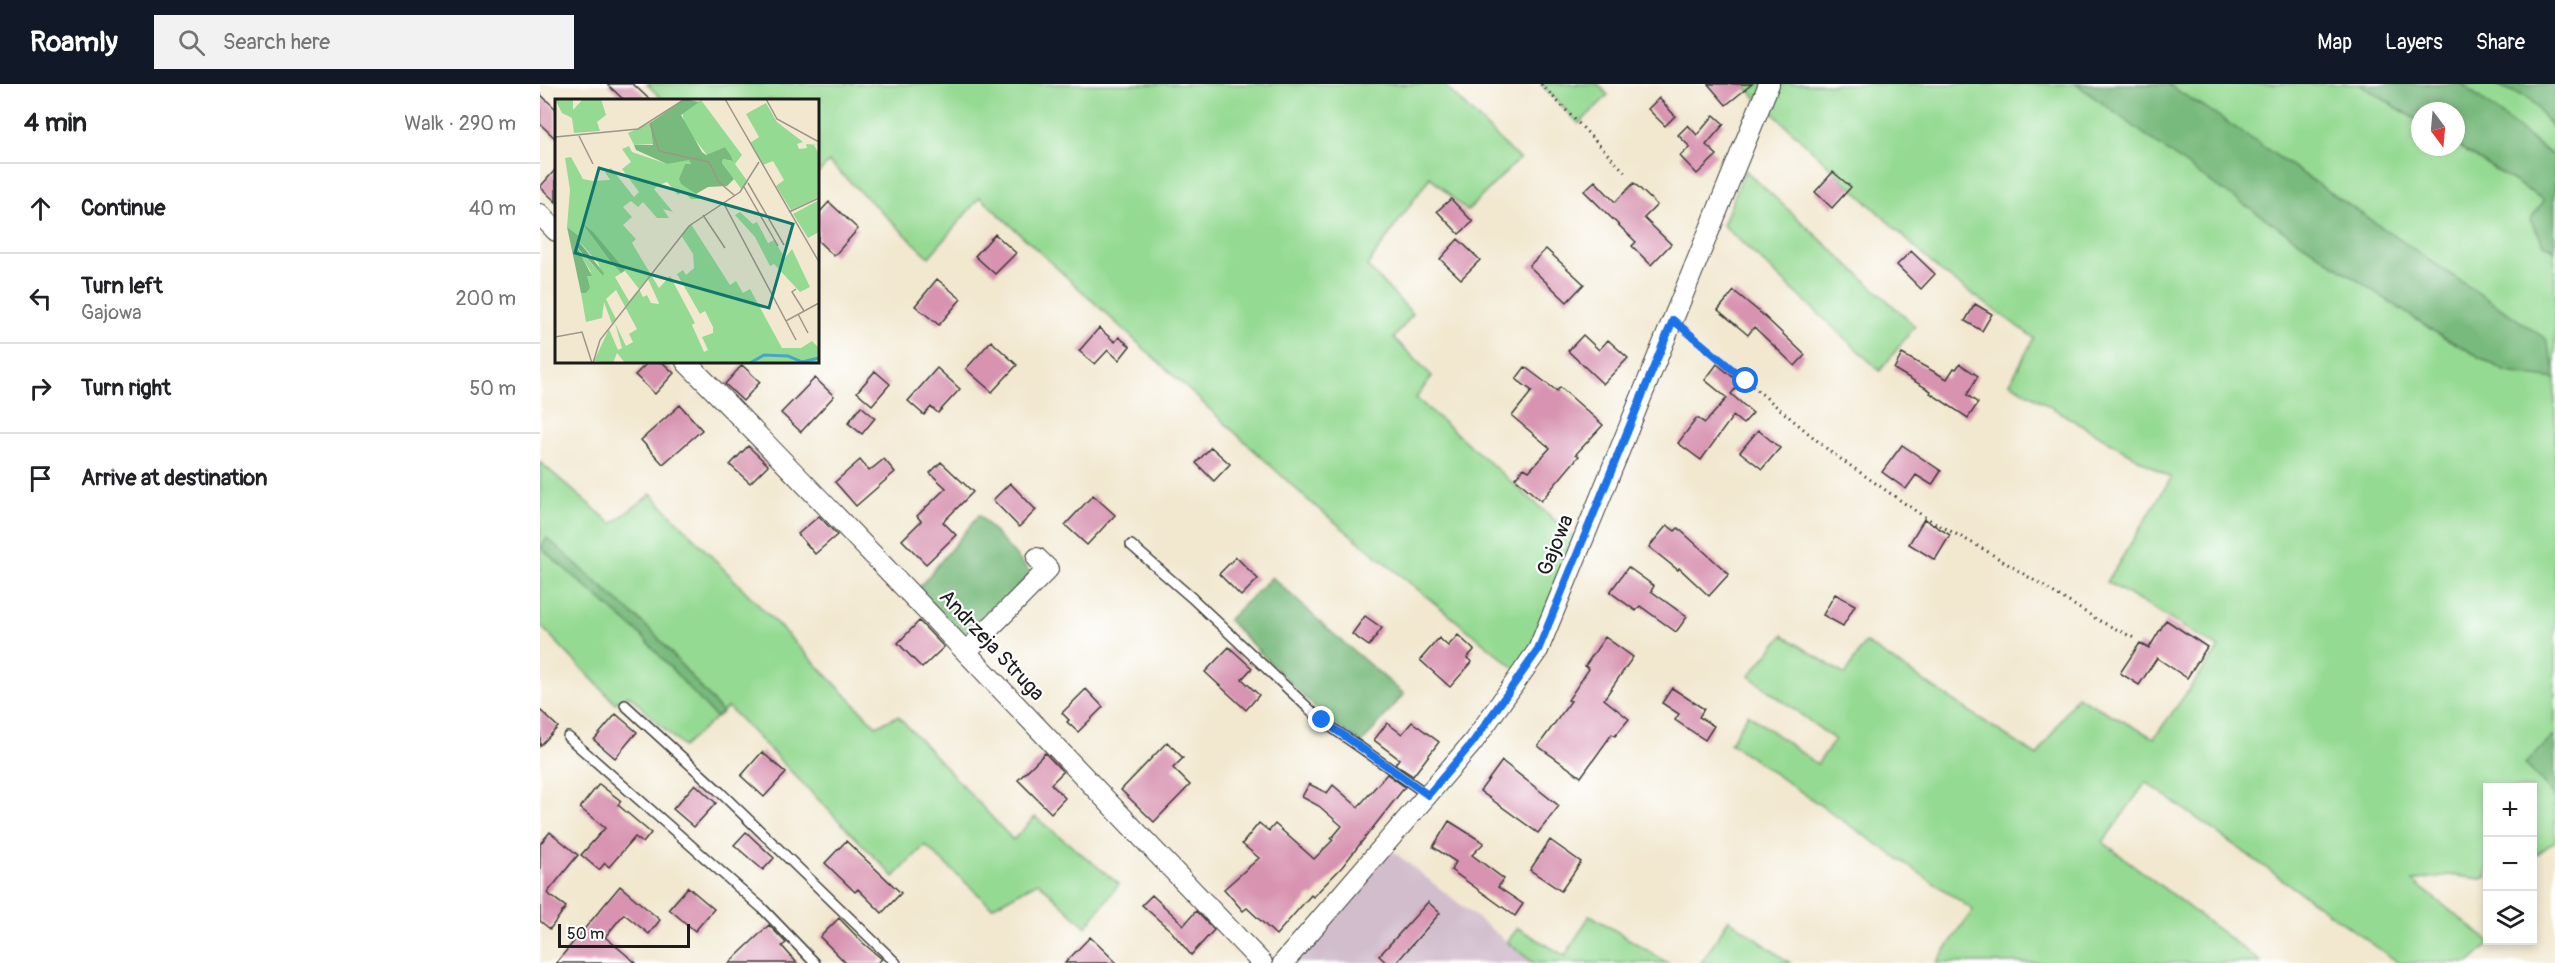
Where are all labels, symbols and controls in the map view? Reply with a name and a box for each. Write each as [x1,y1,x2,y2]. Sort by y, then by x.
search box [154,15,574,69]
text: Roamly [30,25,118,60]
icon: search [175,26,208,59]
text: Search here [223,28,330,56]
text: Map [2317,29,2352,56]
text: Layers [2385,29,2443,56]
text: Share [2476,29,2525,56]
inset map [555,99,819,363]
north arrow [2411,102,2465,156]
text: 4 min [24,107,87,139]
text: Walk · 290 m [404,111,516,136]
icon: ahead [24,192,57,225]
text: Continue [81,194,165,222]
text: 40 m [469,196,516,221]
text: Turn left [81,272,163,300]
icon: left [24,282,57,315]
text: 200 m [455,286,516,311]
text: Gajowa [81,300,142,325]
route start [1732,367,1758,393]
icon: right [24,372,57,405]
text: Turn right [81,374,171,402]
text: 50 m [469,376,516,401]
icon: arrive [24,462,57,495]
text: Arrive at destination [81,464,267,492]
street label: Gajowa [1531,511,1580,580]
street label: Andrzeja Struga [933,584,1050,707]
route end [1308,706,1334,732]
map controls [2483,783,2537,945]
button: + [2483,783,2537,837]
button: − [2483,837,2537,891]
button: layers [2483,891,2537,945]
scale bar [558,921,690,948]
text: 50 m [567,924,604,944]

